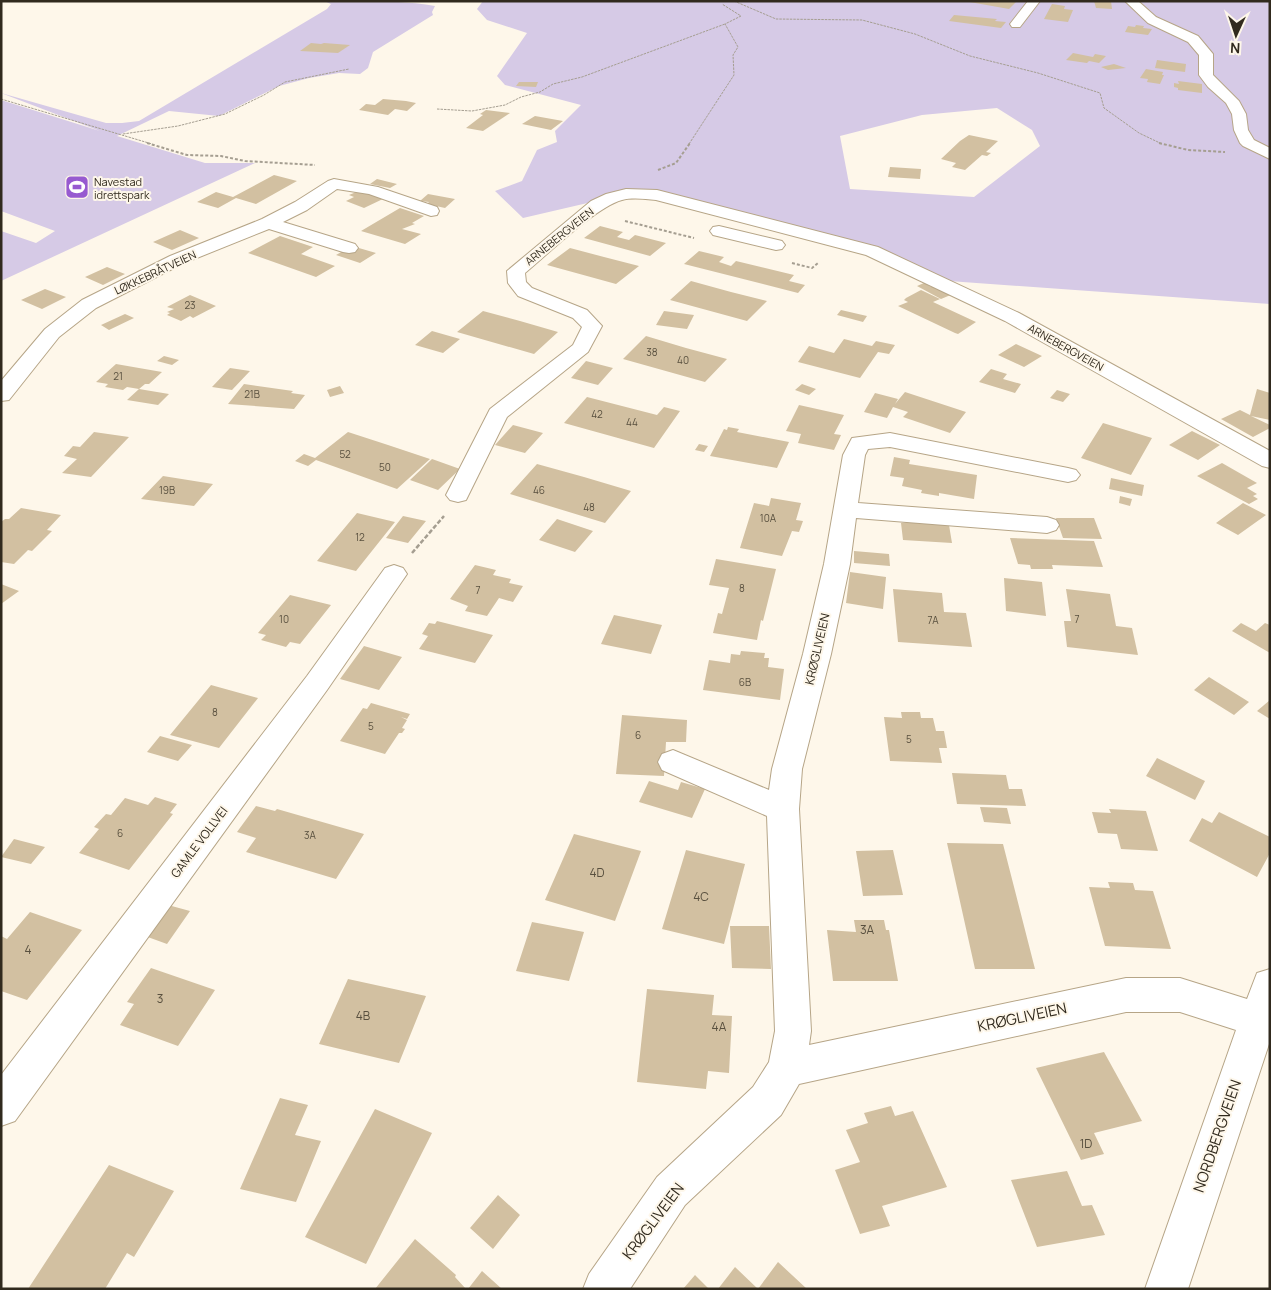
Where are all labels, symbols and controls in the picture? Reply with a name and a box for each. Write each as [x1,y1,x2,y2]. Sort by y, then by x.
north arrow [1211,10,1261,60]
text: N [1230,39,1241,58]
sports icon: Navestad idrettspark [64,174,90,200]
place label: Navestad idrettspark [94,174,150,202]
street label: ARNEBERGVEIEN [522,204,596,268]
street label: LØKKEBRÅTVEIEN [112,246,198,298]
house number: 23 [184,298,196,312]
street label: ARNEBERGVEIEN [1025,320,1107,374]
house number: 38 [646,345,658,359]
house number: 40 [677,353,689,367]
house number: 21 [113,369,123,383]
house number: 21B [244,387,260,401]
house number: 42 [591,407,603,421]
house number: 44 [626,415,638,429]
house number: 52 [339,447,351,461]
house number: 50 [379,460,391,474]
house number: 19B [159,483,175,497]
house number: 46 [533,483,545,497]
house number: 48 [583,500,595,514]
house number: 10A [760,511,777,525]
house number: 12 [355,530,365,544]
house number: 8 [739,581,745,595]
house number: 7 [475,583,481,597]
house number: 10 [279,612,289,626]
street label: KRØGLIVEIEN [801,612,833,686]
house number: 7 [1074,612,1080,626]
house number: 7A [928,613,939,627]
house number: 6B [739,675,751,689]
house number: 8 [212,705,218,719]
house number: 5 [368,719,374,733]
house number: 6 [635,728,641,742]
house number: 5 [906,732,912,746]
street label: GAMLE VOLLVEI [167,803,231,881]
house number: 6 [117,826,123,840]
house number: 3A [304,828,317,842]
house number: 4D [589,864,605,881]
house number: 4C [693,888,709,905]
house number: 3A [860,921,875,938]
house number: 4 [24,941,32,958]
house number: 3 [157,990,163,1007]
street label: KRØGLIVEIEN [975,997,1069,1037]
house number: 4B [356,1007,370,1024]
house number: 4A [712,1018,727,1035]
street label: NORDBERGVEIEN [1188,1077,1246,1195]
house number: 1D [1080,1135,1092,1152]
street label: KRØGLIVEIEN [617,1178,689,1264]

